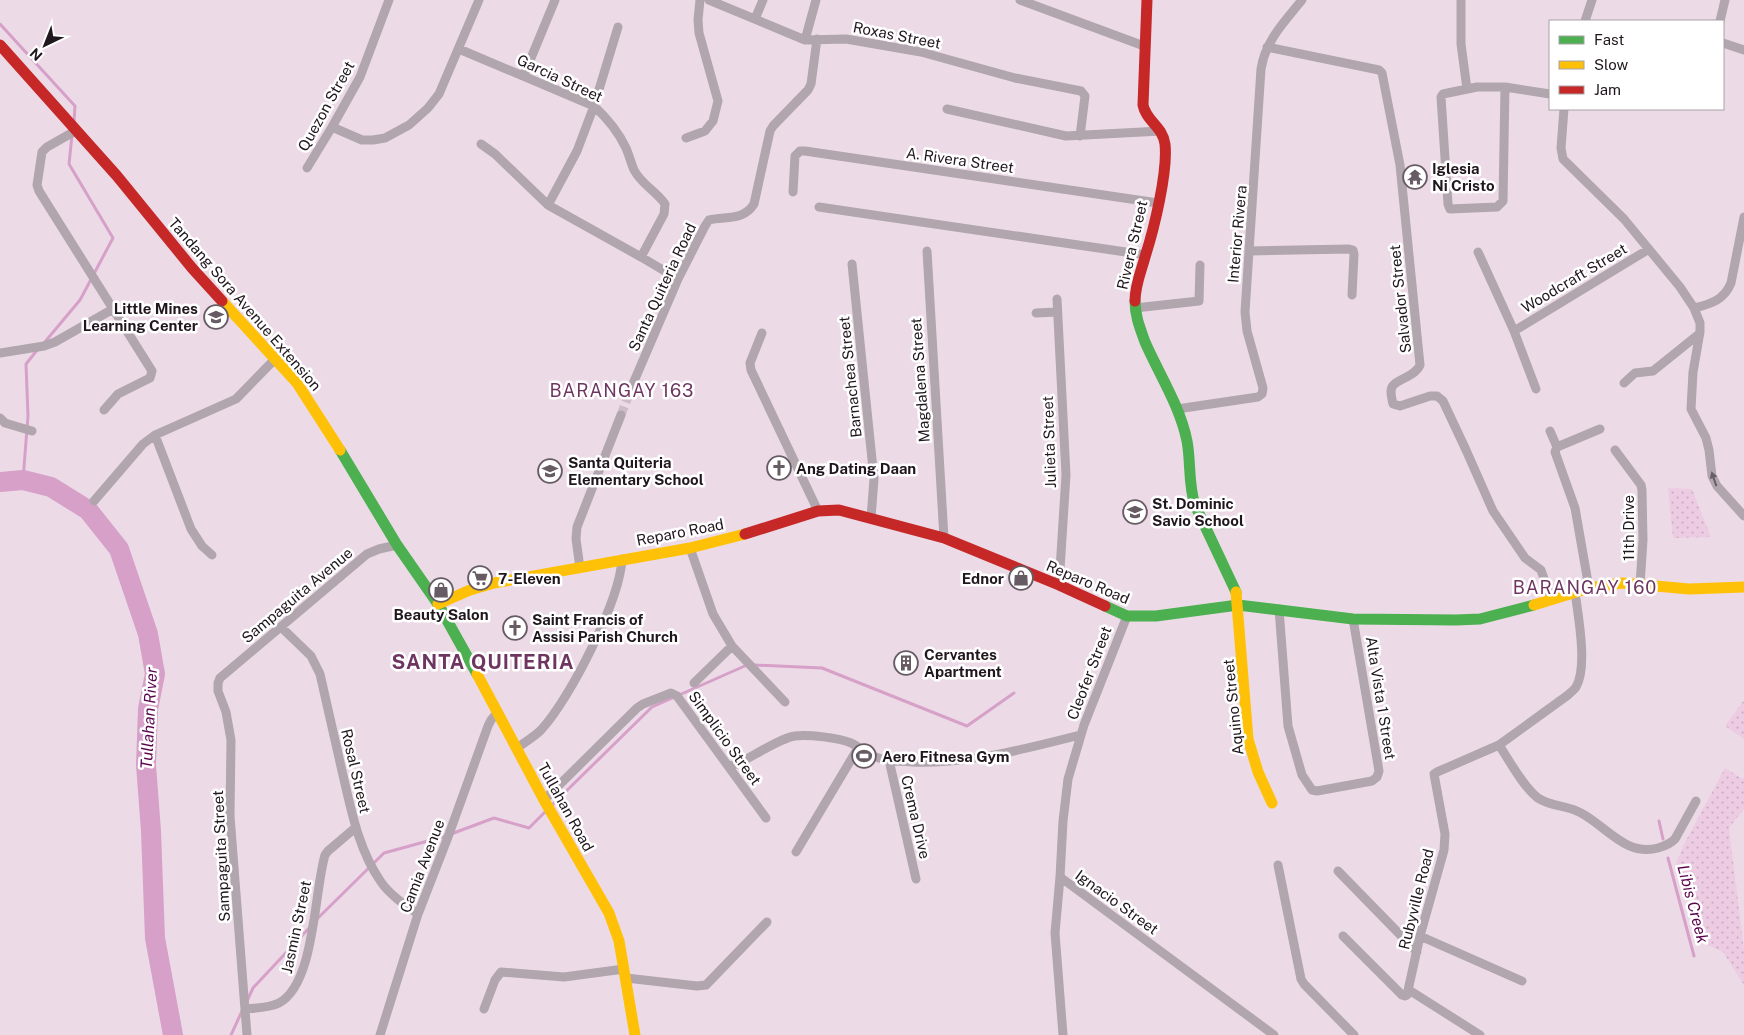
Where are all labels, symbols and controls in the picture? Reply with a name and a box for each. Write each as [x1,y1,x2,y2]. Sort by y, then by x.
street label: Roxas Street [852,18,943,52]
north arrow [20,20,70,70]
legend [1549,20,1724,110]
text: Fast [1594,31,1624,48]
text: N [27,45,46,64]
street label: Garcia Street [514,51,606,105]
text: Slow [1594,56,1629,73]
street label: Quezon Street [294,58,358,154]
text: Jam [1594,81,1621,98]
street label: A. Rivera Street [905,144,1015,176]
place label: Iglesia Ni Cristo [1432,160,1495,194]
temple icon: Iglesia Ni Cristo [1402,164,1428,190]
street label: Interior Rivera [1224,185,1250,283]
street label: Rivera Street [1113,199,1151,291]
street label: Tandang Sora Avenue Extension [165,214,325,394]
street label: Santa Quiteria Road [625,220,699,354]
street label: Woodcraft Street [1518,240,1630,316]
street label: Salvador Street [1386,244,1414,354]
place label: Little Mines Learning Center [83,300,198,334]
school or university icon: Little Mines Learning Center [203,304,229,330]
street label: Barnachea Street [835,315,865,439]
street label: Magdalena Street [907,317,933,443]
district label: BARANGAY 163 [550,380,694,401]
street label: Julieta Street [1039,395,1059,489]
place label: Santa Quiteria Elementary School [568,454,704,488]
church icon: Ang Dating Daan [766,455,792,481]
school or university icon: Santa Quiteria Elementary School [537,458,563,484]
place label: Ang Dating Daan [796,460,916,477]
one-way arrow [1710,471,1718,486]
place label: St. Dominic Savio School [1152,495,1244,529]
street label: 11th Drive [1620,495,1637,561]
school or university icon: St. Dominic Savio School [1122,499,1148,525]
street label: Reparo Road [635,515,725,549]
street label: Sampaguita Avenue [238,544,356,646]
street label: Reparo Road [1044,557,1132,607]
supermarket icon: 7-Eleven [467,565,493,591]
shop icon: Ednor [1008,565,1034,591]
place label: 7-Eleven [498,570,561,587]
place label: Ednor [962,570,1004,587]
shop icon: Beauty Salon [428,577,454,603]
district label: BARANGAY 160 [1513,577,1657,598]
place label: Beauty Salon [393,606,489,623]
place label: Saint Francis of Assisi Parish Church [532,611,678,645]
church icon: Saint Francis of Assisi Parish Church [502,615,528,641]
street label: Cleofer Street [1063,624,1115,722]
street label: Alta Vista 1 Street [1363,635,1399,761]
place label: Cervantes Apartment [924,646,1002,680]
district label: SANTA QUITERIA [392,650,574,674]
building icon: Cervantes Apartment [893,650,919,676]
street label: Aquino Street [1219,658,1246,756]
water label: Tullahan River [137,666,161,769]
street label: Simplicio Street [685,688,765,788]
street label: Rosal Street [338,727,374,815]
sports icon: Aero Fitnesa Gym [851,743,877,769]
place label: Aero Fitnesa Gym [882,748,1010,765]
street label: Tullahan Road [535,760,597,854]
street label: Crema Drive [898,774,934,860]
street label: Sampaguita Street [209,790,233,922]
street label: Camia Avenue [396,817,448,915]
street label: Rubyville Road [1395,847,1437,951]
water label: Libis Creek [1673,863,1713,946]
street label: Ignacio Street [1072,866,1162,938]
street label: Jasmin Street [278,879,314,975]

